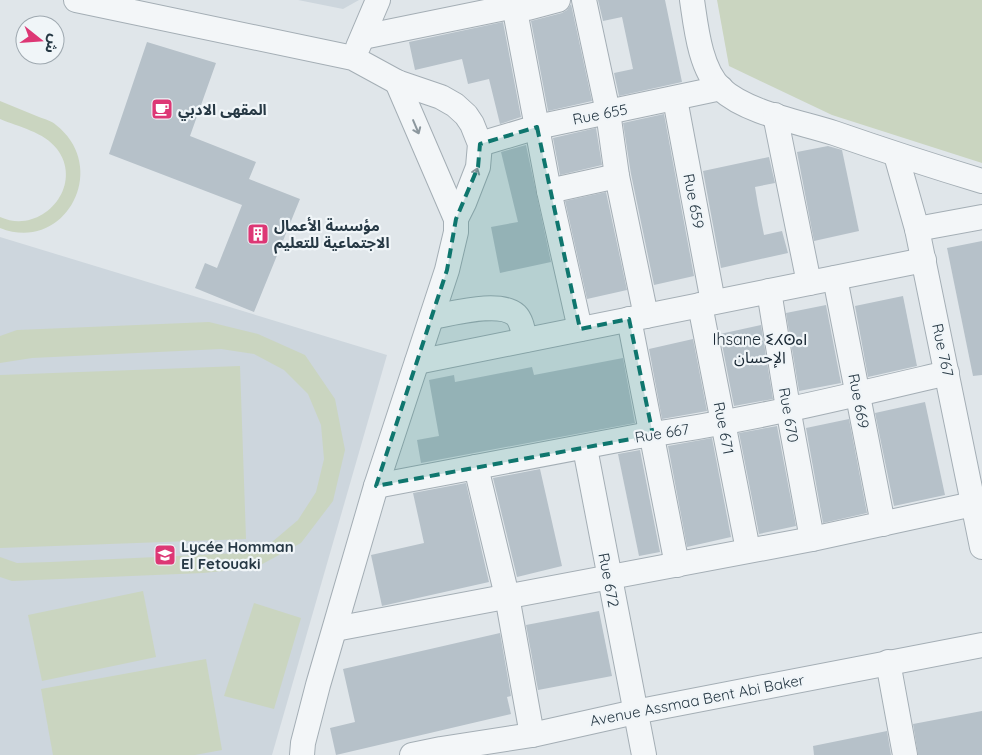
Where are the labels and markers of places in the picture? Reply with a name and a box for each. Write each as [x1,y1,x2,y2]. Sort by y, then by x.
cafe icon: المقهى الادبي [150,97,174,121]
place label: المقهى الادبي [178,100,267,121]
place label: مؤسسة الأعمال الاجتماعية للتعليم [274,216,390,254]
building icon: مؤسسة الأعمال الاجتماعية للتعليم [246,222,270,246]
place label: Lycée Homman El Fetouaki [181,537,294,573]
school or university icon: Lycée Homman El Fetouaki [153,543,177,567]

